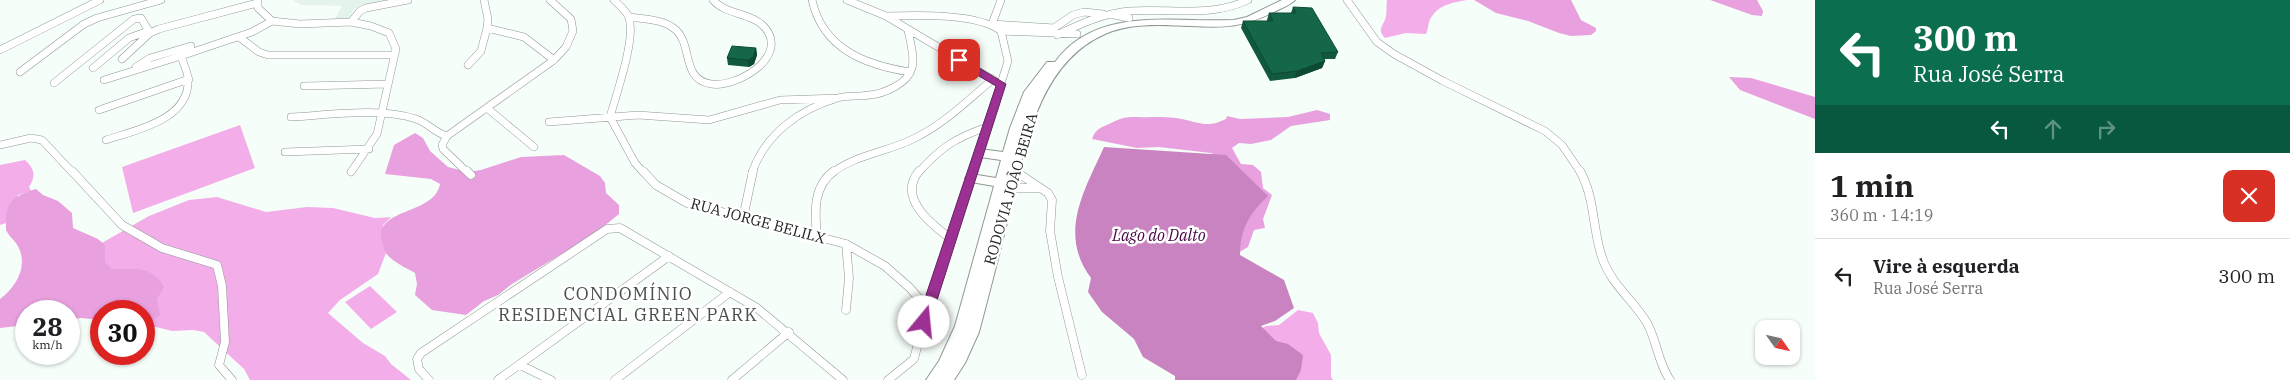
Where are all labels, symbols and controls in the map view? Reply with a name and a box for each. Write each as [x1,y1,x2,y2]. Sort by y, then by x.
text: 300 m [1913,15,2018,61]
icon: left [1830,20,1895,85]
pin [938,39,980,81]
icon: arrive [945,46,973,74]
text: Rua José Serra [1913,59,2065,88]
street label: RODOVIA JOÃO BEIRA [980,110,1042,267]
icon: left [1986,115,2014,143]
icon: ahead [2039,115,2067,143]
icon: right [2092,115,2120,143]
text: 1 min [1830,166,1914,205]
button: close [2223,170,2275,222]
street label: RUA JORGE BELILX [689,193,827,248]
text: 360 m · 14:19 [1830,205,1933,225]
water label: Lago do Dalto [1111,225,1206,245]
text: Vire à esquerda [1873,254,2020,278]
icon: left [1830,262,1858,290]
text: 300 m [2218,264,2275,288]
text: Rua José Serra [1873,278,1983,298]
district label: CONDOMÍNIO RESIDENCIAL GREEN PARK [498,282,758,326]
position arrow [897,295,949,347]
speed limit sign: 30 [90,300,155,365]
text: 28 [32,310,63,343]
north arrow [1755,320,1800,365]
map controls [1755,320,1800,365]
text: km/h [32,337,63,352]

